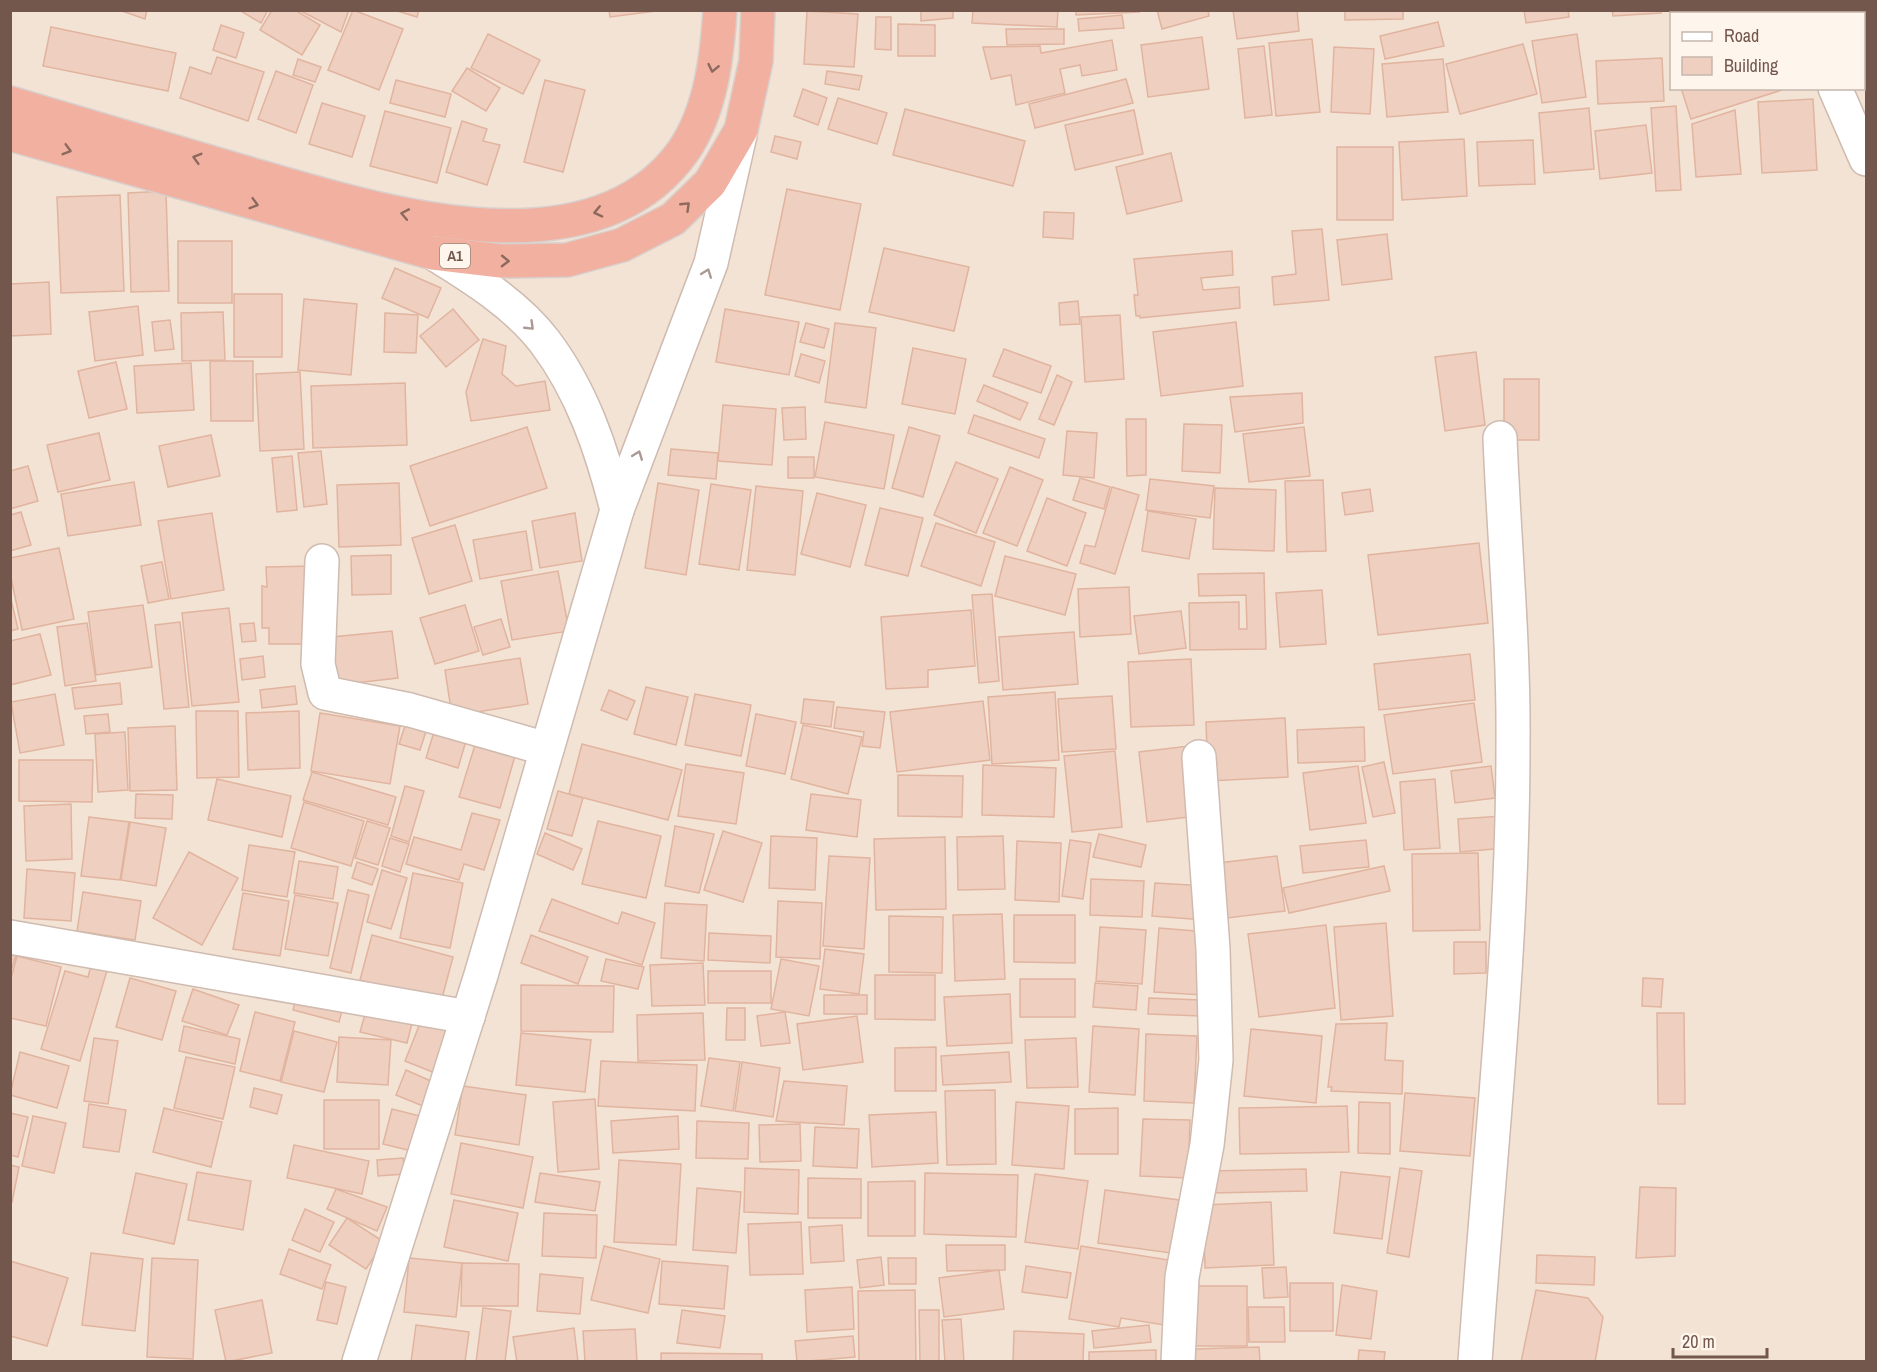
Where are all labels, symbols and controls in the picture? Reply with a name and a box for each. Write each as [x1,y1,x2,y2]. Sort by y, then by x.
legend [1670,12,1865,90]
text: Road [1724,23,1759,48]
text: Building [1724,53,1779,78]
one-way arrow [708,63,721,73]
one-way arrow [61,143,72,155]
one-way arrow [192,153,203,165]
one-way arrow [248,197,259,209]
one-way arrow [679,203,690,214]
one-way arrow [594,205,604,218]
one-way arrow [401,208,411,221]
road number: A1 [440,244,470,268]
one-way arrow [500,254,509,267]
one-way arrow [700,268,712,279]
one-way arrow [522,319,533,330]
one-way arrow [631,450,643,461]
scale bar [1673,1321,1768,1359]
text: 20 m [1682,1329,1715,1354]

